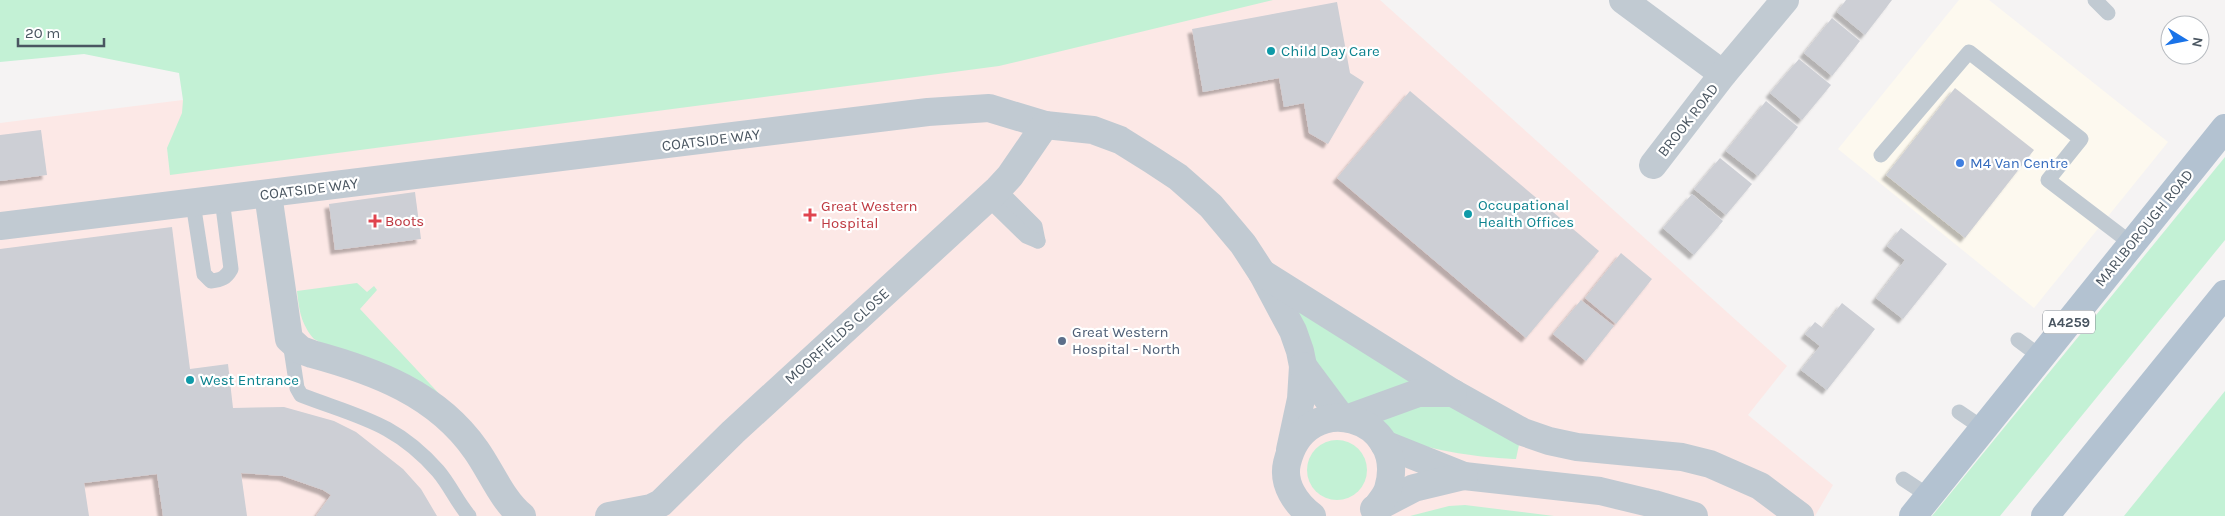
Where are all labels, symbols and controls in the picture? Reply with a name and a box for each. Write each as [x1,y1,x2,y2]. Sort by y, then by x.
scale bar [18,15,104,47]
north arrow [2160,15,2210,65]
text: 20 m [25,24,60,42]
text: N [2188,36,2207,49]
place label: Child Day Care [1281,42,1380,60]
marker: Child Day Care [1265,45,1277,57]
street label: BROOK ROAD [1654,80,1722,160]
street label: COATSIDE WAY [661,125,762,155]
place label: M4 Van Centre [1970,154,2068,172]
marker: M4 Van Centre [1954,157,1966,169]
street label: MARLBOROUGH ROAD [2091,166,2197,290]
street label: COATSIDE WAY [259,174,360,204]
place label: Occupational Health Offices [1478,196,1574,231]
place label: Great Western Hospital [821,197,918,232]
marker: Great Western Hospital [803,208,817,222]
marker: Occupational Health Offices [1462,208,1474,220]
place label: Boots [385,212,424,230]
marker: Boots [369,215,381,227]
street label: MOORFIELDS CLOSE [781,284,893,388]
road number: A4259 [2043,311,2095,334]
place label: Great Western Hospital - North [1072,323,1180,358]
marker: Great Western Hospital - North [1056,335,1068,347]
place label: West Entrance [200,371,299,389]
marker: West Entrance [184,374,196,386]

